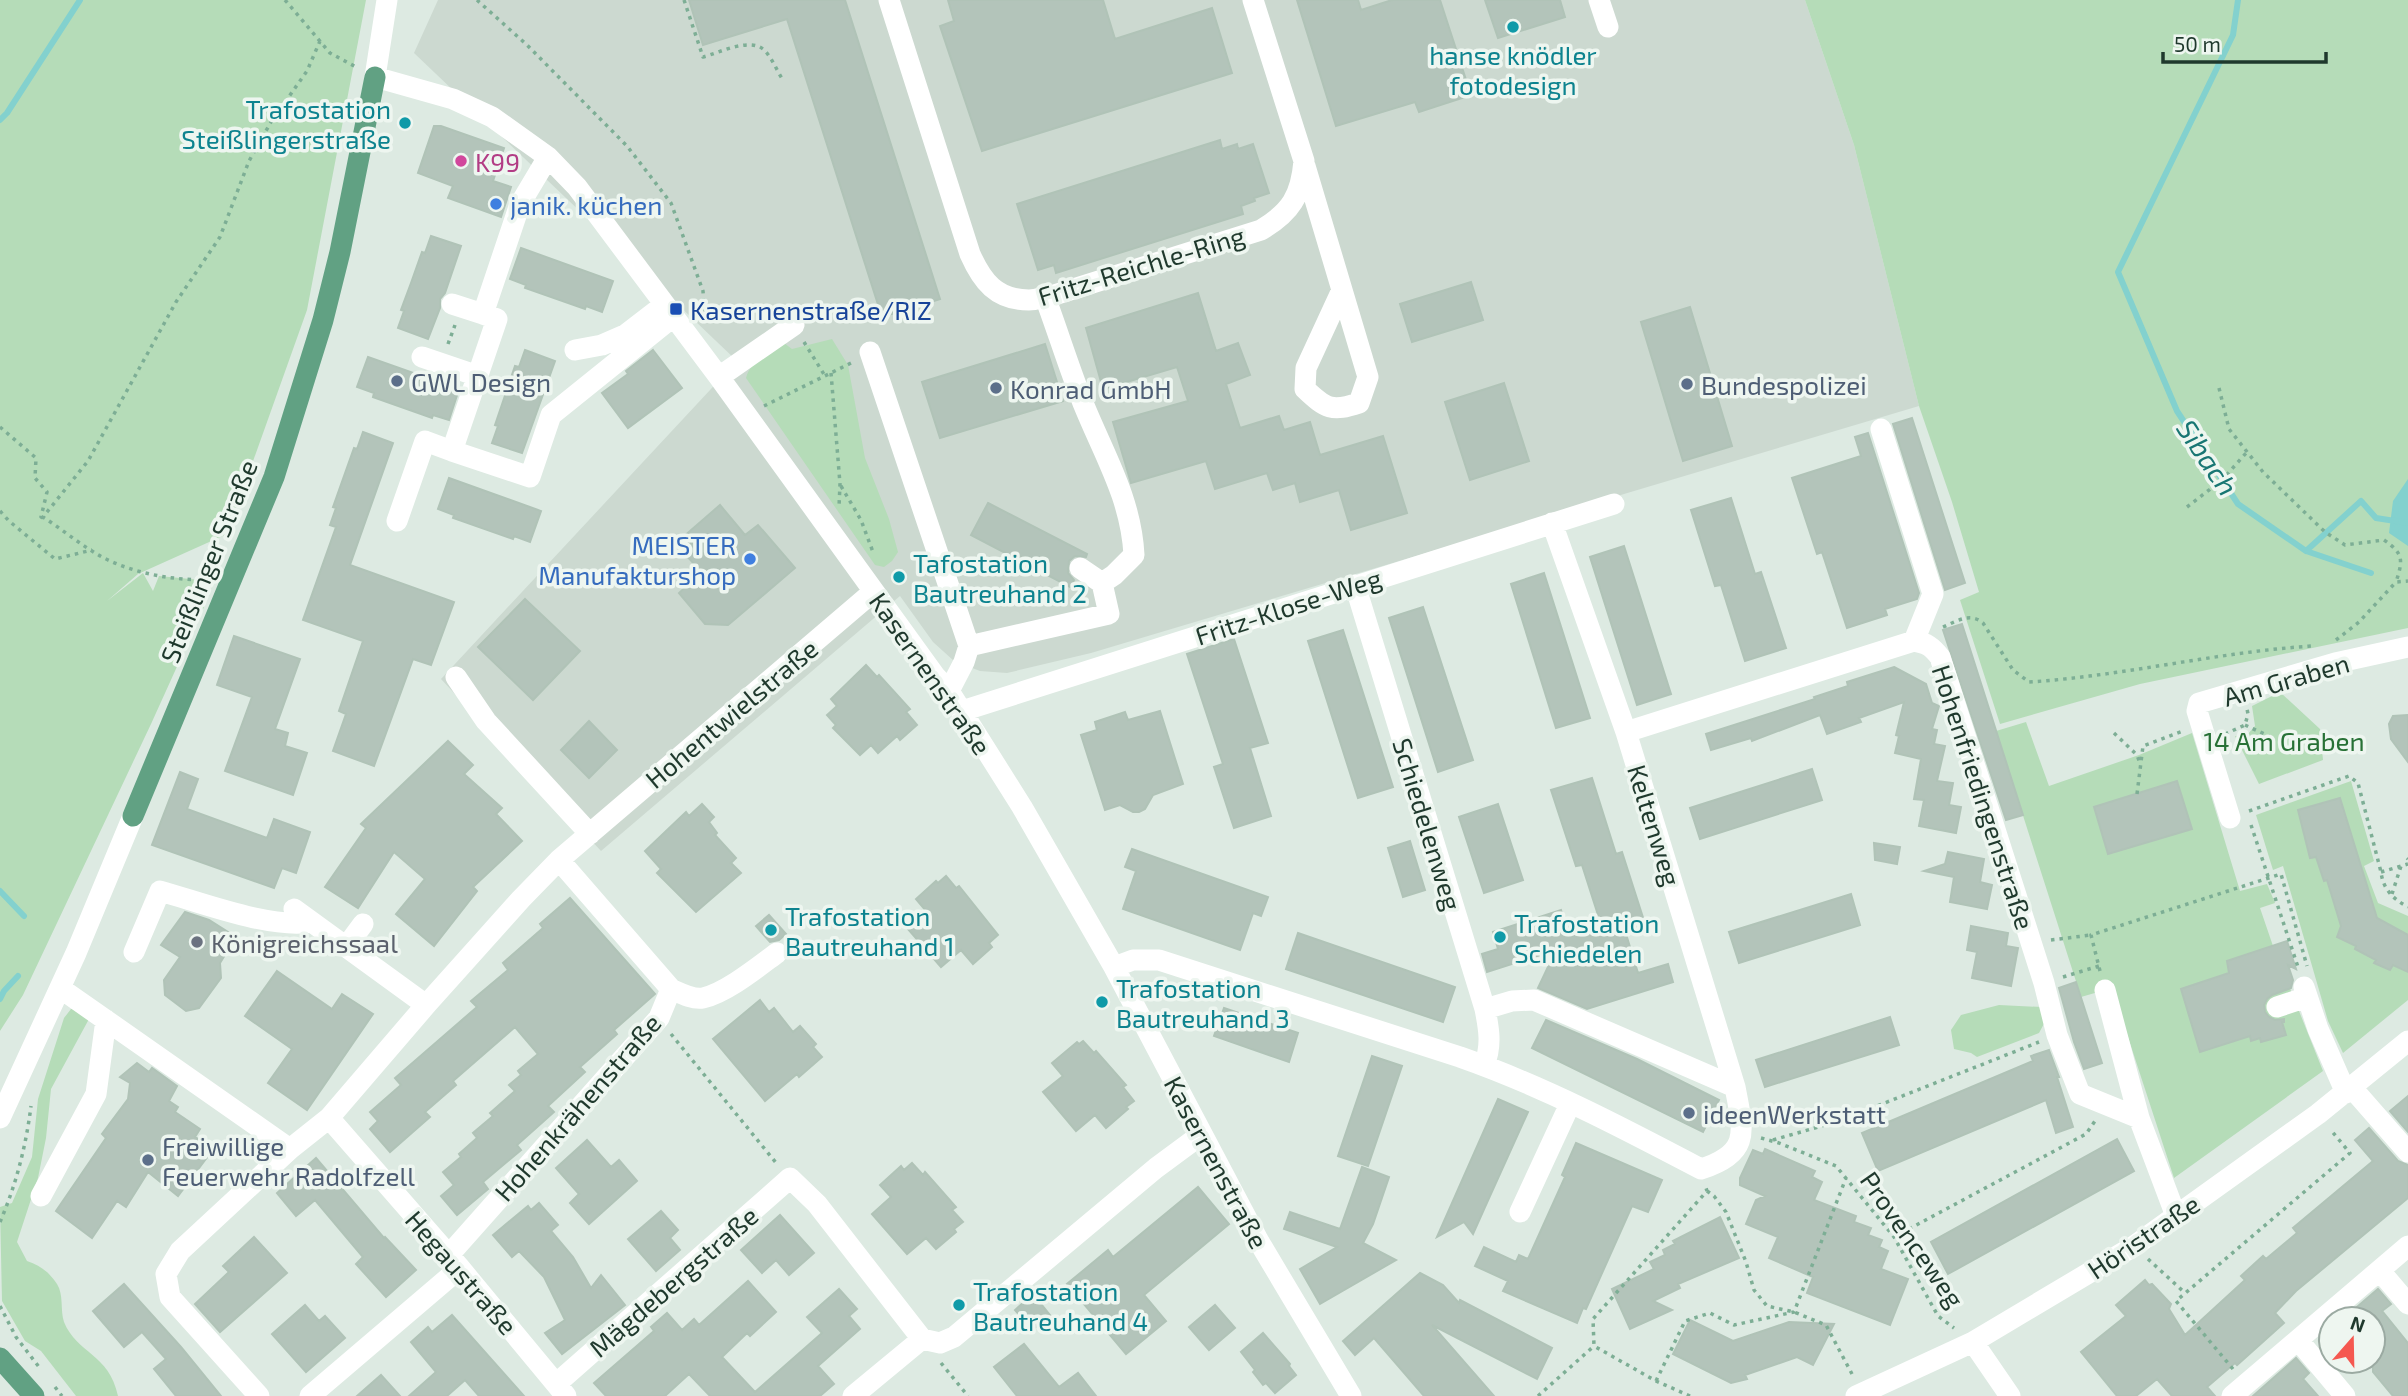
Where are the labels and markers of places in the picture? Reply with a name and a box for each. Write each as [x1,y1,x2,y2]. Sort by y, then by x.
marker: hanse knödler fotodesign [1505,19,1521,35]
place label: hanse knödler fotodesign [1429,39,1597,100]
place label: Trafostation Steißlingerstraße [181,93,391,154]
marker: Trafostation Steißlingerstraße [397,115,413,131]
place label: K99 [475,146,520,177]
marker: K99 [453,153,469,169]
place label: janik. küchen [510,189,662,220]
marker: janik. küchen [488,196,504,212]
place label: Kasernenstraße/RIZ [690,294,932,325]
marker: Kasernenstraße/RIZ [668,301,684,317]
place label: GWL Design [411,366,551,397]
place label: Bundespolizei [1701,369,1867,400]
marker: GWL Design [389,373,405,389]
place label: Konrad GmbH [1010,373,1172,404]
marker: Bundespolizei [1679,376,1695,392]
marker: Konrad GmbH [988,380,1004,396]
place label: MEISTER Manufakturshop [538,529,736,590]
place label: Tafostation Bautreuhand 2 [913,547,1087,608]
marker: MEISTER Manufakturshop [742,551,758,567]
marker: Tafostation Bautreuhand 2 [891,569,907,585]
place label: Trafostation Bautreuhand 1 [785,900,955,961]
place label: Trafostation Schiedelen [1514,907,1659,968]
marker: Trafostation Bautreuhand 1 [763,922,779,938]
place label: Königreichssaal [211,927,398,958]
marker: Trafostation Schiedelen [1492,929,1508,945]
marker: Königreichssaal [189,934,205,950]
place label: Trafostation Bautreuhand 3 [1116,972,1290,1033]
marker: Trafostation Bautreuhand 3 [1094,994,1110,1010]
place label: ideenWerkstatt [1703,1098,1886,1129]
marker: ideenWerkstatt [1681,1105,1697,1121]
place label: Freiwillige Feuerwehr Radolfzell [162,1130,415,1191]
marker: Freiwillige Feuerwehr Radolfzell [140,1152,156,1168]
place label: Trafostation Bautreuhand 4 [973,1275,1148,1336]
marker: Trafostation Bautreuhand 4 [951,1297,967,1313]

